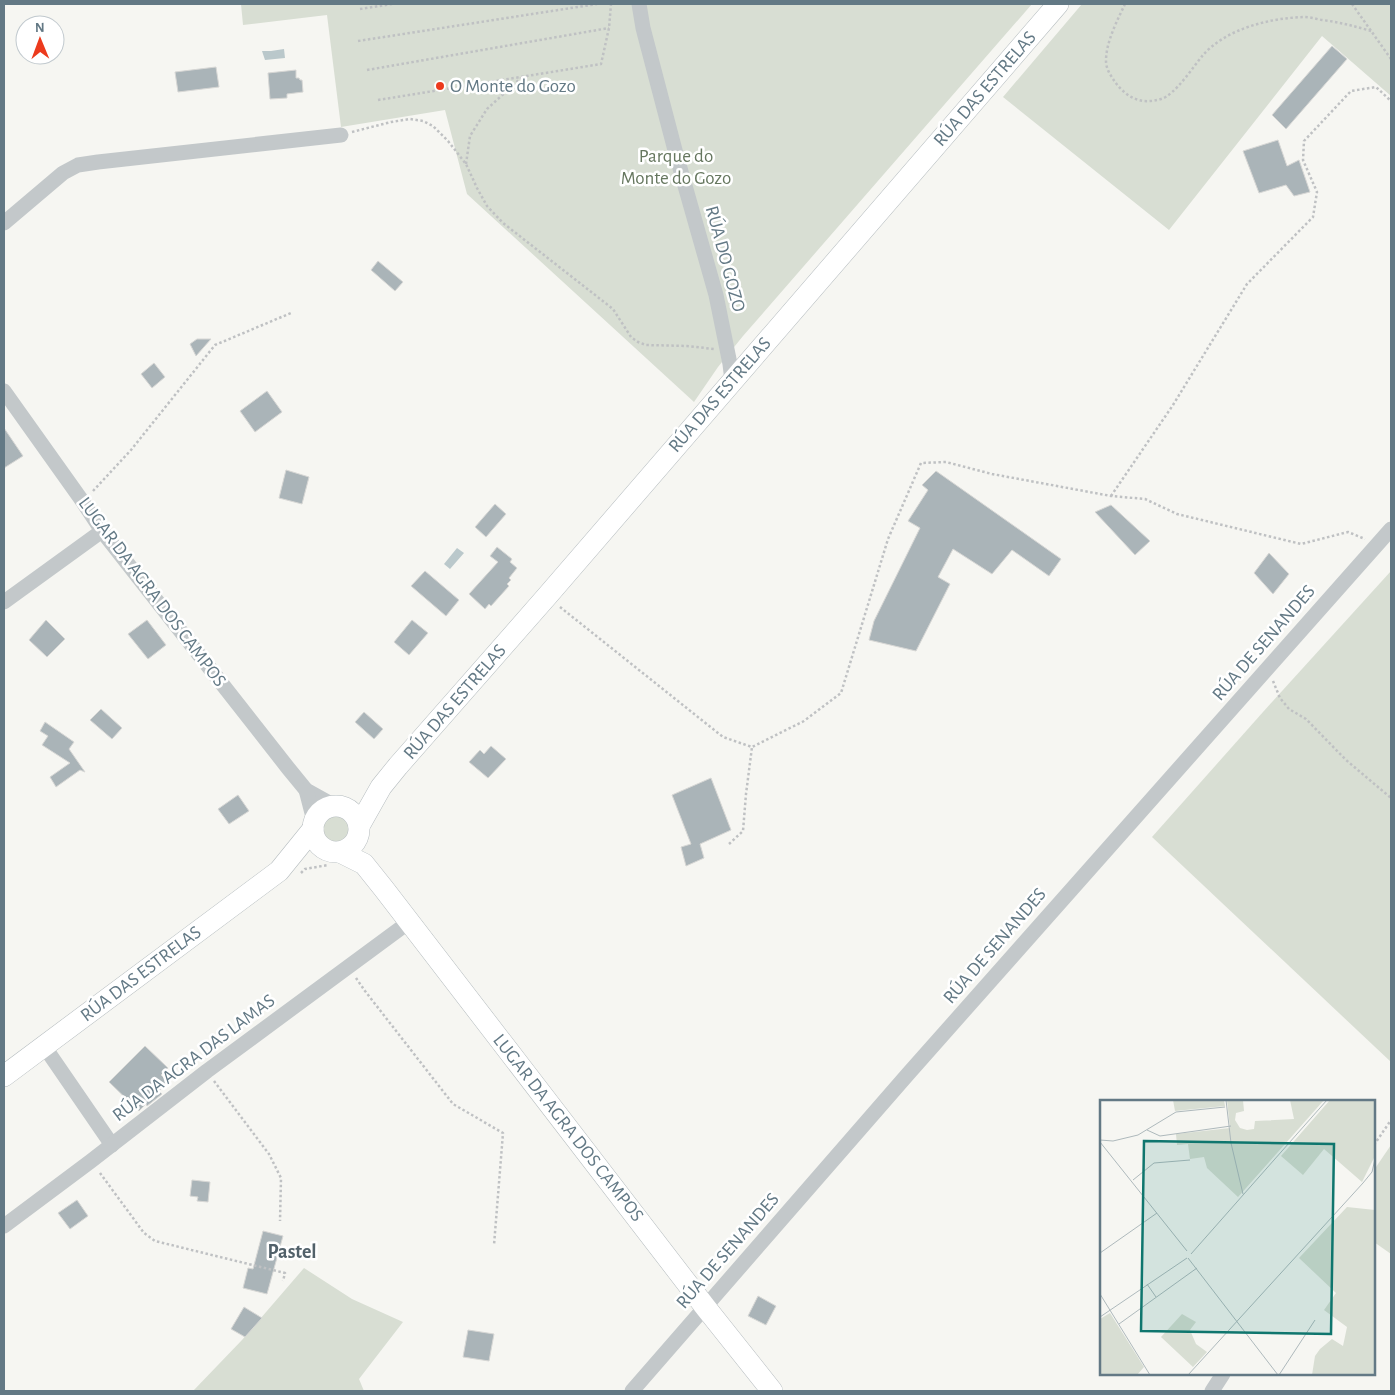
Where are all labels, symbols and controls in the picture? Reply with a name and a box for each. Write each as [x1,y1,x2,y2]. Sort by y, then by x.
north arrow [15,15,65,65]
text: N [35,21,45,35]
street label: RÚA DAS ESTRELAS [929,26,1040,150]
place label: O Monte do Gozo [450,77,576,96]
marker: O Monte do Gozo [434,80,446,92]
park label: Parque do Monte do Gozo [621,147,731,188]
street label: RÚA DO GOZO [702,203,750,314]
street label: RÚA DAS ESTRELAS [664,332,775,456]
street label: LUGAR DA AGRA DOS CAMPOS [75,494,229,690]
street label: RÚA DE SENANDES [1207,580,1319,704]
street label: RÚA DAS ESTRELAS [399,639,510,763]
street label: RÚA DE SENANDES [938,883,1050,1007]
street label: RÚA DAS ESTRELAS [76,921,205,1025]
street label: RÚA DA AGRA DAS LAMAS [108,989,279,1125]
street label: LUGAR DA AGRA DOS CAMPOS [489,1031,647,1225]
inset map [1100,1100,1375,1375]
street label: RÚA DE SENANDES [671,1188,783,1312]
district label: Pastel [267,1242,317,1262]

